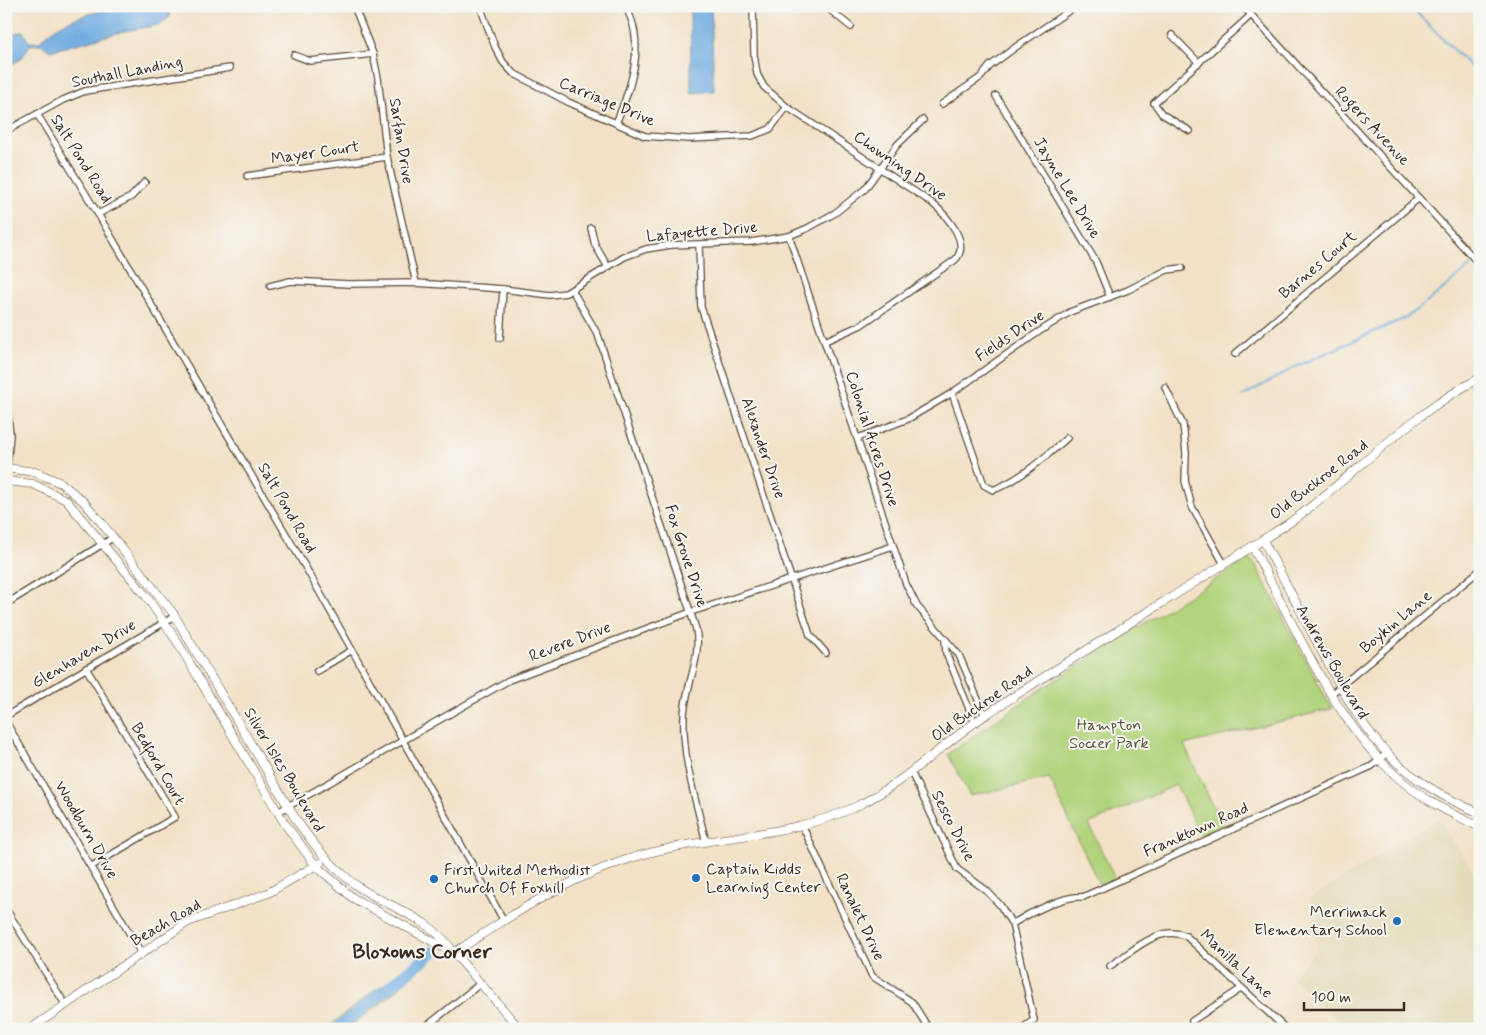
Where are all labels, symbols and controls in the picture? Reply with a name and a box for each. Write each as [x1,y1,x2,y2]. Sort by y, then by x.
street label: Southall Landing [70,51,184,93]
street label: Carriage Drive [556,72,659,132]
street label: Rogers Avenue [1329,82,1415,171]
street label: Sarfan Drive [384,97,418,185]
street label: Salt Pond Road [45,111,117,207]
street label: Chowning Drive [849,126,951,206]
street label: Jayne Lee Drive [1028,133,1106,243]
street label: Mayer Court [270,136,361,170]
street label: Lafayette Drive [646,217,759,247]
street label: Barnes Court [1275,226,1362,304]
street label: Fields Drive [971,305,1049,367]
street label: Colonial Acres Drive [840,369,904,509]
street label: Alexander Drive [736,395,790,501]
street label: Old Buckroe Road [1265,435,1373,525]
street label: Salt Pond Road [253,459,321,557]
street label: Fox Grove Drive [659,502,713,611]
street label: Boykin Lane [1356,586,1436,658]
street label: Andrews Boulevard [1291,601,1373,723]
street label: Glenhaven Drive [28,615,140,693]
street label: Revere Drive [526,617,614,667]
street label: Old Buckroe Road [927,661,1037,747]
street label: Silver Isles Boulevard [238,704,330,836]
park label: Hampton Soccer Park [1069,715,1149,754]
street label: Bedford Court [124,719,190,810]
street label: Woodburn Drive [50,777,122,883]
street label: Sesco Drive [926,787,980,865]
street label: Franktown Road [1140,797,1252,863]
place label: Captain Kidds Learning Center [706,859,821,899]
place label: First United Methodist Church Of Foxhill [444,860,590,899]
street label: Ranalet Drive [831,870,889,964]
marker: Captain Kidds Learning Center [690,872,702,884]
marker: First United Methodist Church Of Foxhill [428,873,440,885]
street label: Beach Road [127,894,205,952]
place label: Merrimack Elementary School [1254,902,1387,941]
marker: Merrimack Elementary School [1391,915,1403,927]
street label: Manilla Lane [1195,925,1277,1003]
district label: Bloxoms Corner [352,938,493,966]
scale bar [1304,980,1404,1012]
text: 100 m [1311,988,1351,1008]

